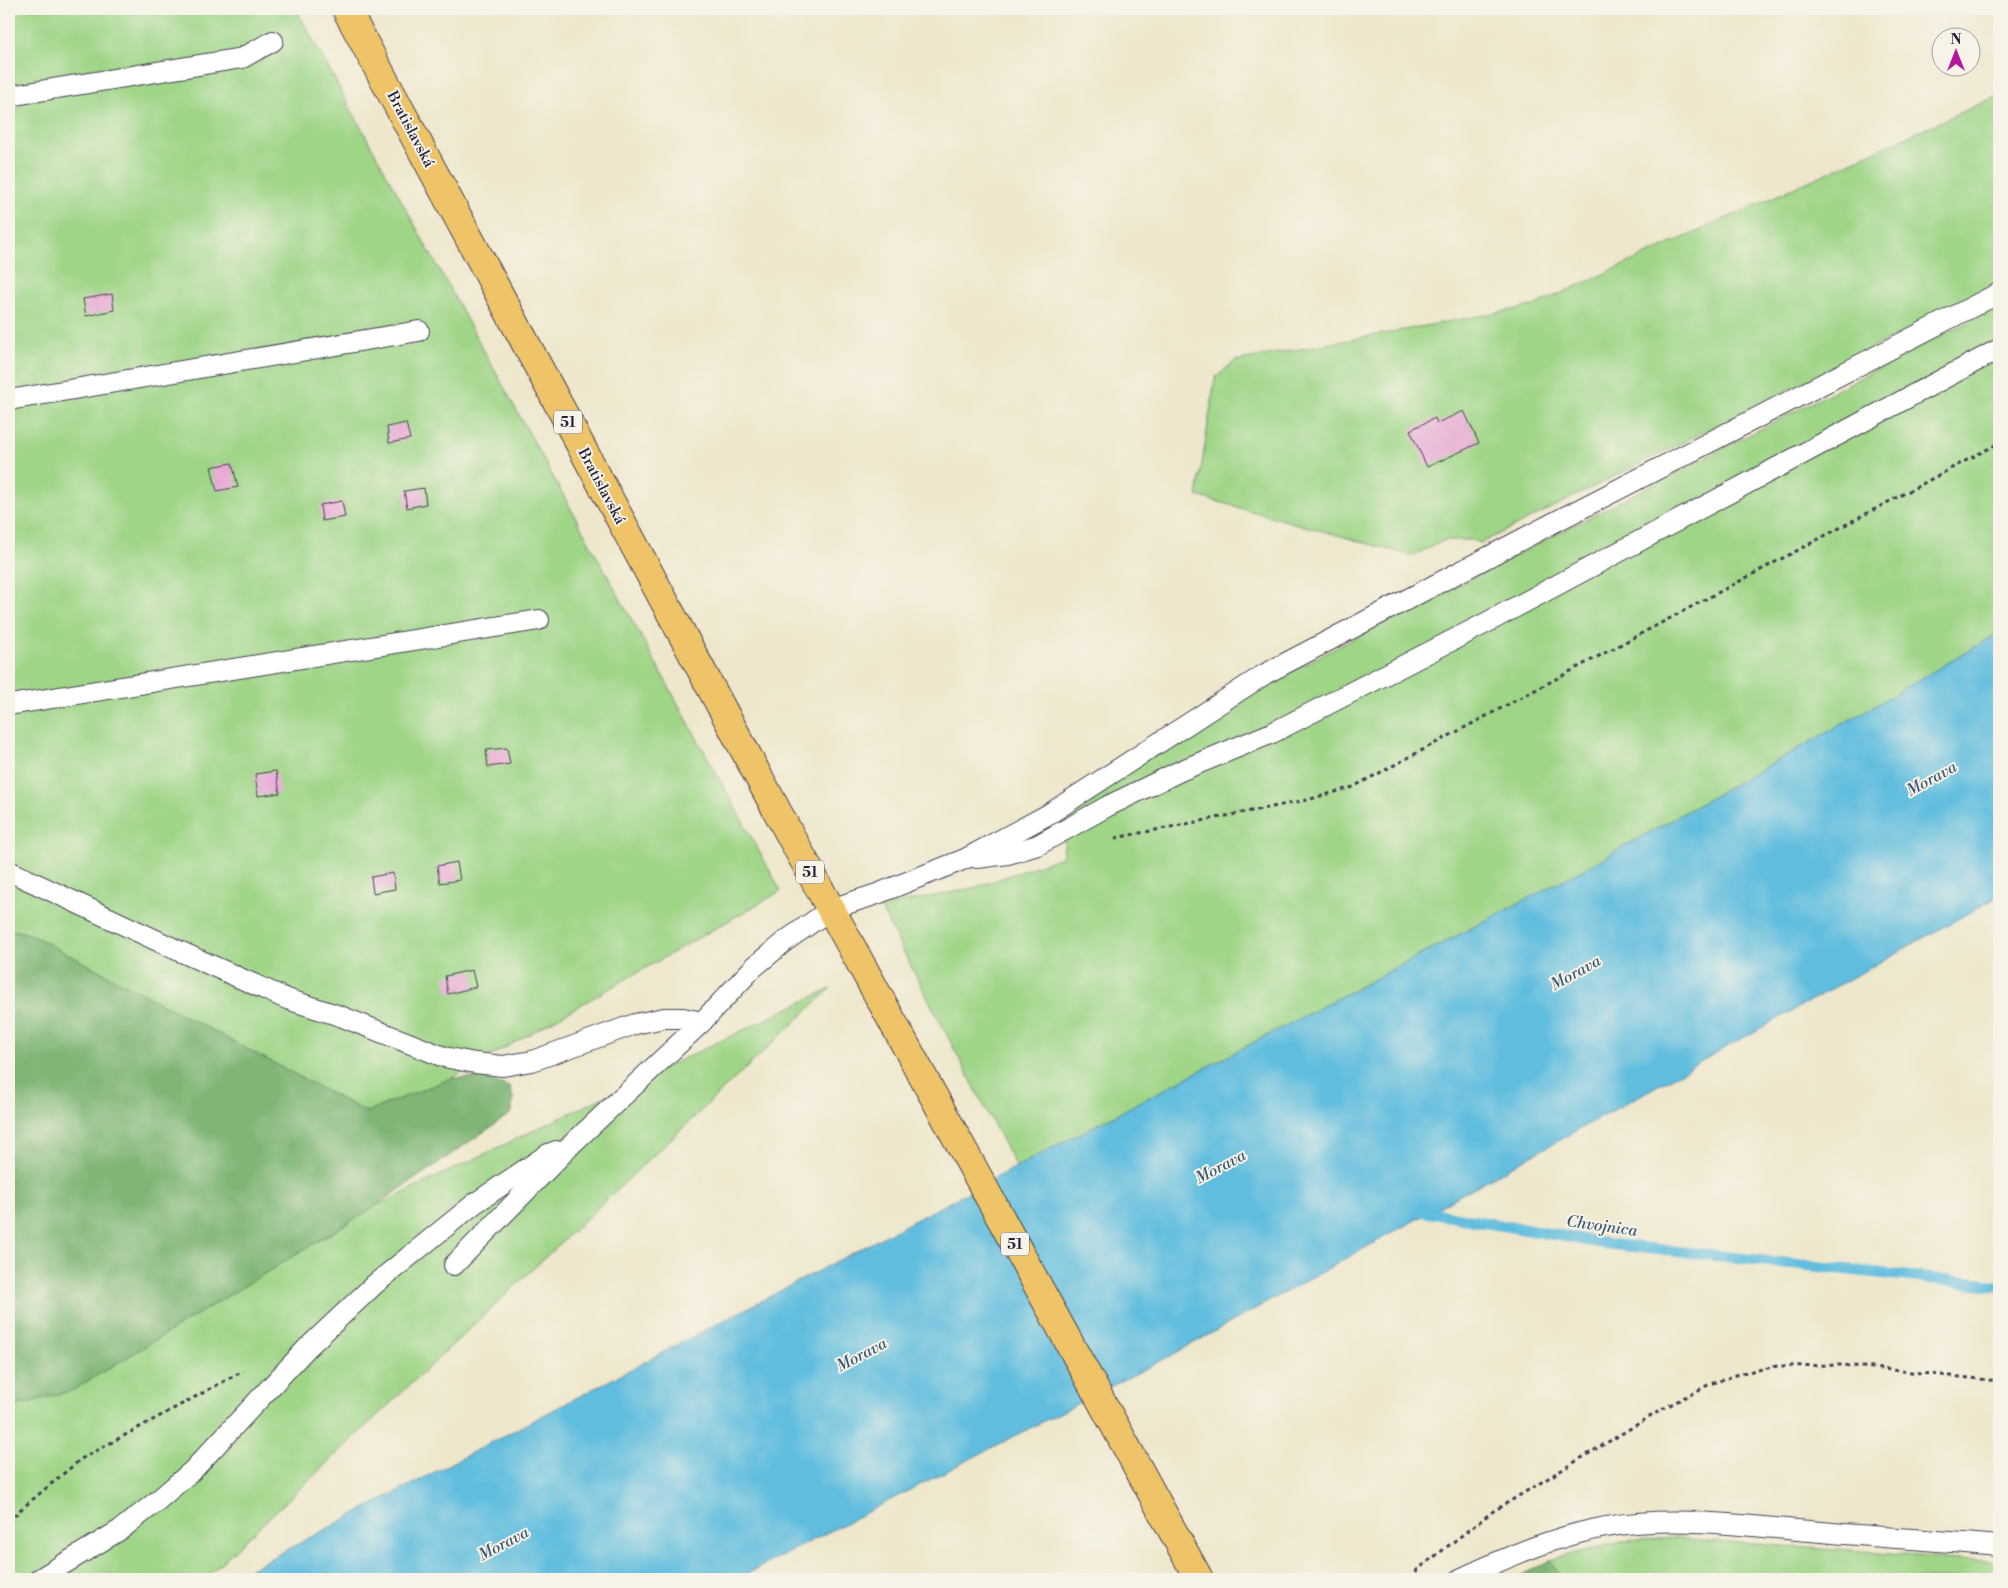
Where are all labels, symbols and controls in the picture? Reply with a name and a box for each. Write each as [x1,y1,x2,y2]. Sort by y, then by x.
north arrow [1930,28,1980,78]
text: N [1950,31,1962,49]
street label: Bratislavská [382,87,439,171]
road number: 51 [554,411,582,434]
street label: Bratislavská [573,444,630,528]
water label: Morava [1903,757,1960,801]
road number: 51 [796,860,824,884]
water label: Morava [1547,951,1604,995]
water label: Morava [1192,1145,1249,1189]
water label: Chvojnica [1565,1211,1639,1241]
road number: 51 [1001,1232,1029,1256]
water label: Morava [833,1333,890,1377]
water label: Morava [475,1522,532,1566]

